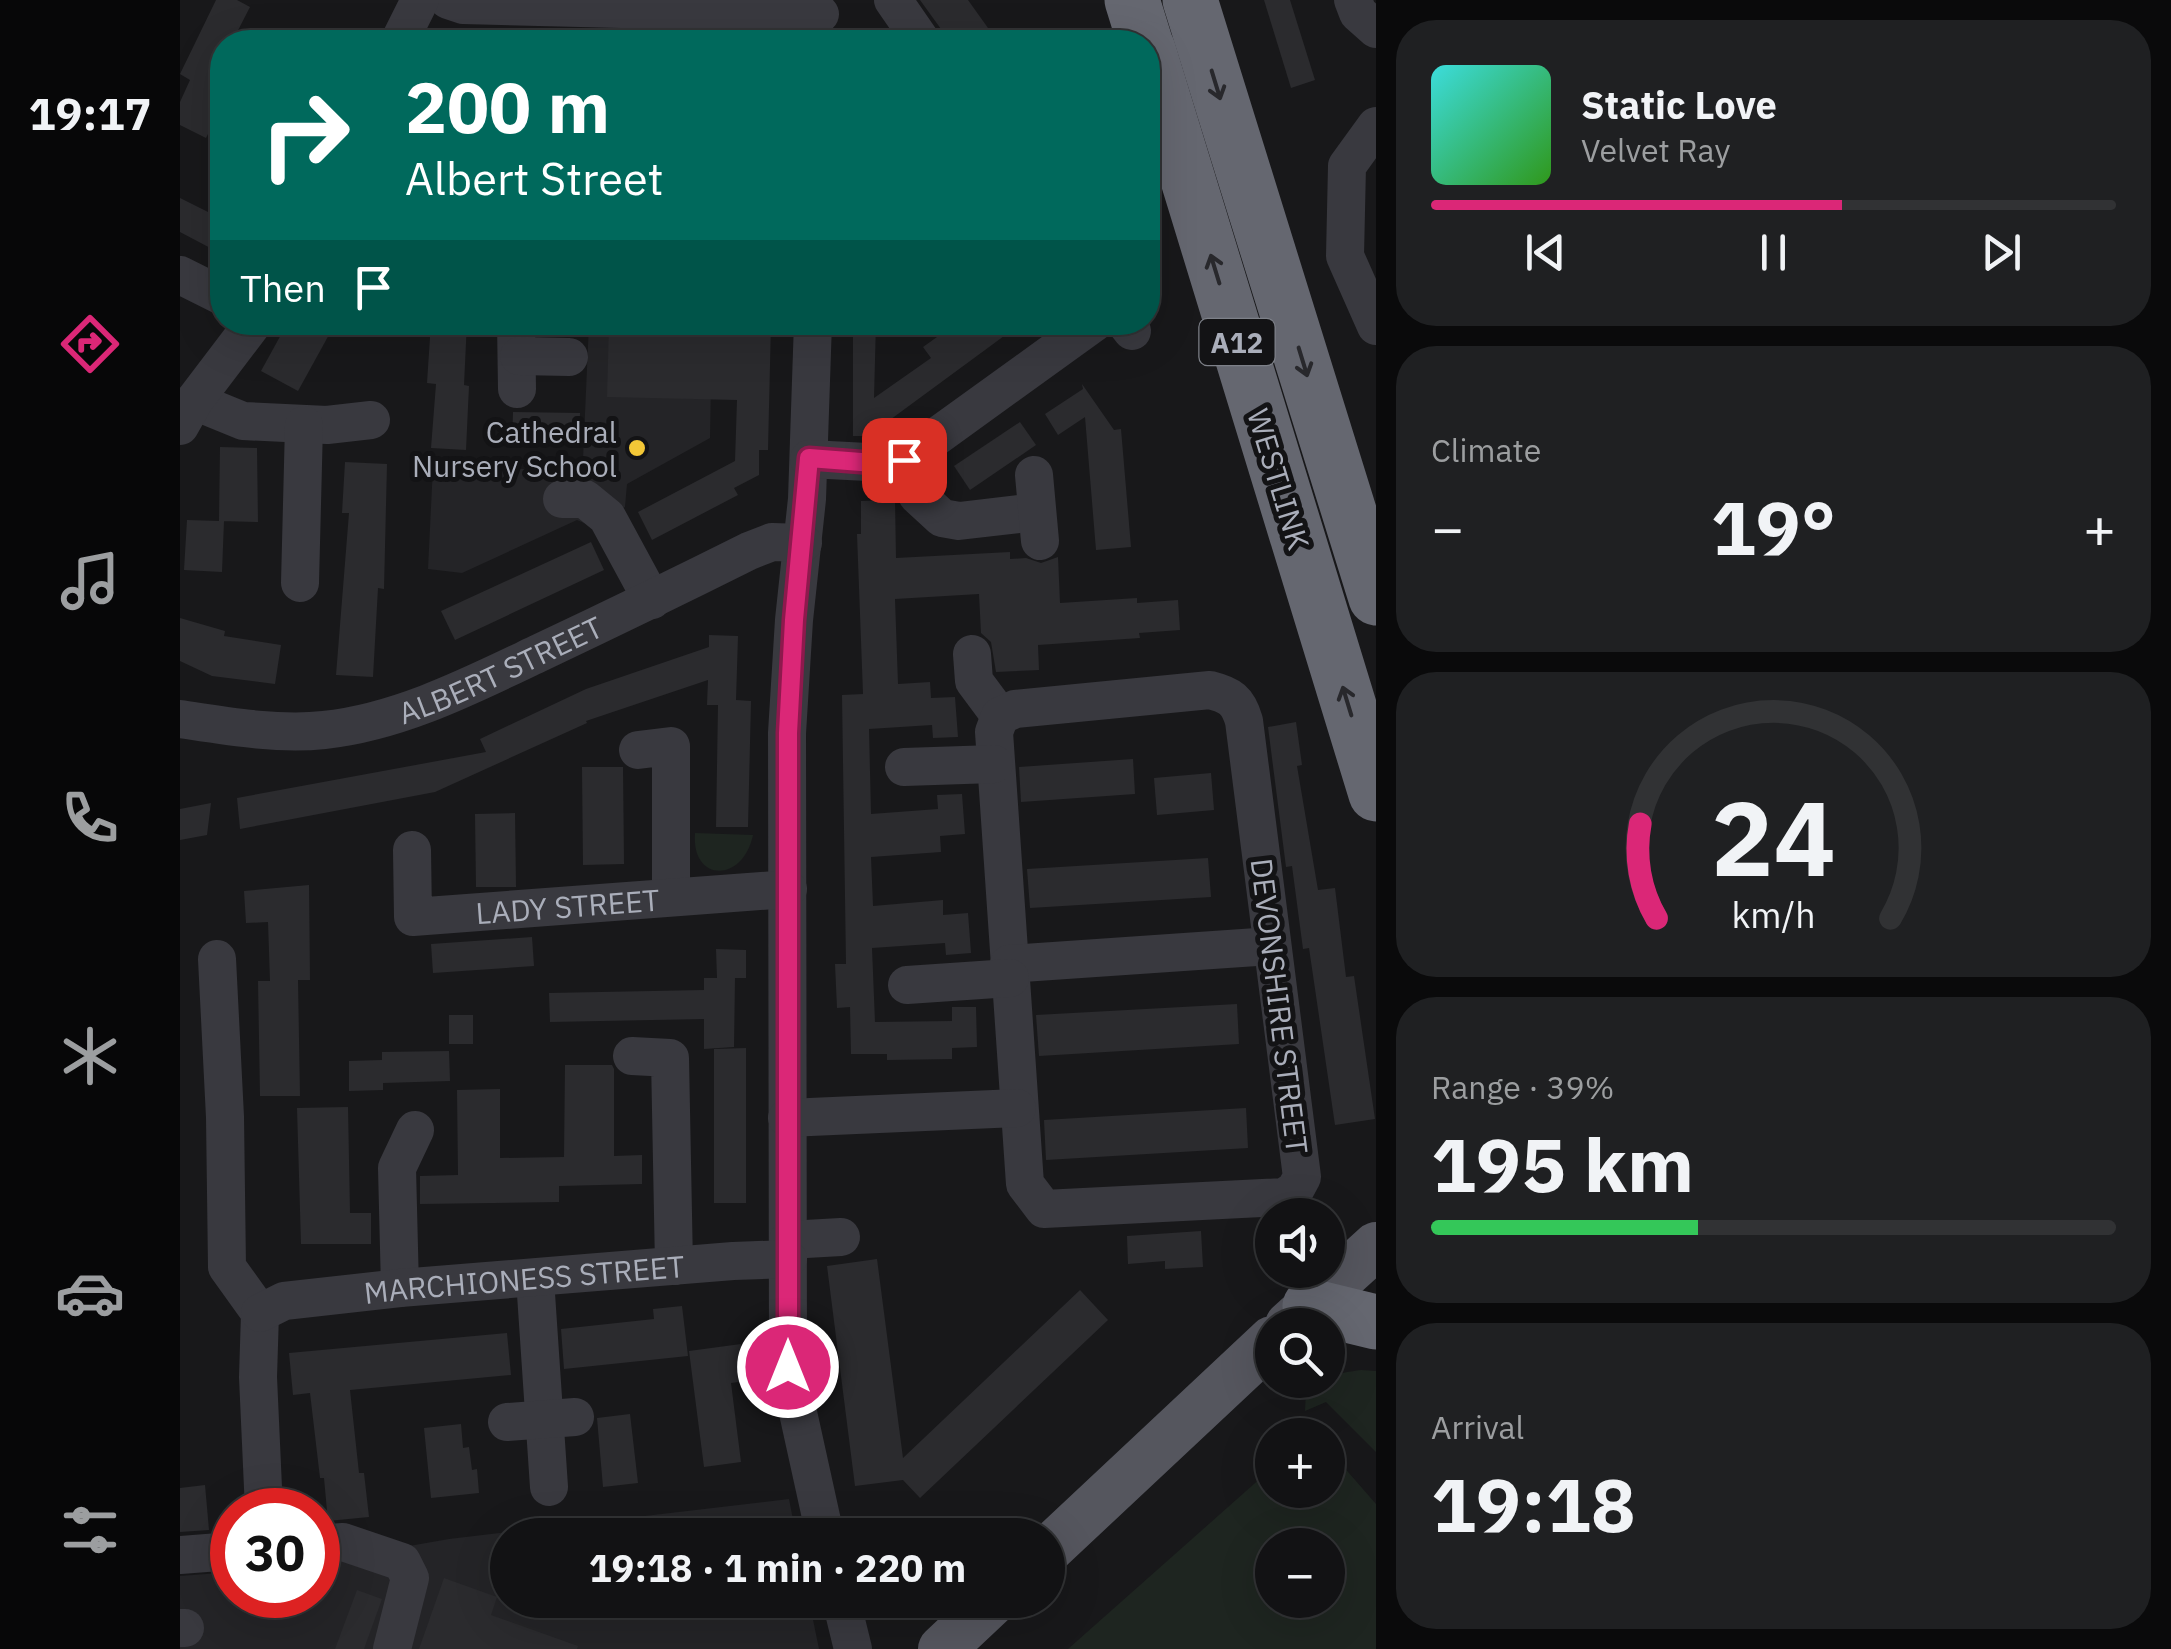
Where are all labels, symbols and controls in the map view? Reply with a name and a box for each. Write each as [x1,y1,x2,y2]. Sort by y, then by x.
text: 200 m [405,61,610,152]
one-way arrow [1208,68,1226,100]
icon: right [240,70,370,200]
text: Static Love [1581,80,1777,129]
text: 19:17 [29,84,151,142]
text: Velvet Ray [1581,129,1730,171]
text: Albert Street [405,149,663,207]
icon: previous [1518,225,1573,280]
icon: pause [1746,225,1801,280]
icon: next [1974,225,2029,280]
one-way arrow [1205,254,1223,286]
icon: arrive [346,260,401,315]
text: Then [240,263,326,312]
icon: directions [55,309,125,379]
road number: A12 [1200,319,1274,365]
one-way arrow [1295,346,1313,378]
street label: WESTLINK [1239,404,1319,554]
place label: Cathedral Nursery School [412,412,617,485]
pin [862,418,947,503]
text: Climate [1431,429,1541,471]
icon: arrive [877,433,932,488]
marker: Cathedral Nursery School [626,437,648,459]
text: 19° [1711,478,1836,576]
text: − [1431,492,1464,563]
text: + [2083,492,2116,563]
icon: music [55,546,125,616]
street label: ALBERT STREET [393,606,609,732]
one-way arrow [1337,686,1355,718]
text: 24 [1711,769,1836,905]
icon: phone [55,783,125,853]
street label: DEVONSHIRE STREET [1243,856,1317,1156]
street label: LADY STREET [474,879,661,932]
text: km/h [1731,891,1816,938]
icon: climate [55,1021,125,1091]
text: Range · 39% [1431,1066,1614,1108]
text: 195 km [1431,1115,1694,1213]
map controls [1255,1198,1345,1618]
button: sound [1255,1198,1345,1288]
street label: MARCHIONESS STREET [362,1246,686,1311]
icon: car [55,1258,125,1328]
button: search [1255,1308,1345,1398]
position arrow [736,1315,840,1419]
text: Arrival [1431,1406,1524,1448]
button: + [1255,1418,1345,1508]
text: 19:18 [1431,1455,1636,1553]
speed limit sign: 30 [210,1488,340,1618]
icon: filters [55,1495,125,1565]
button: − [1255,1528,1345,1618]
text: 19:18 · 1 min · 220 m [589,1543,966,1592]

